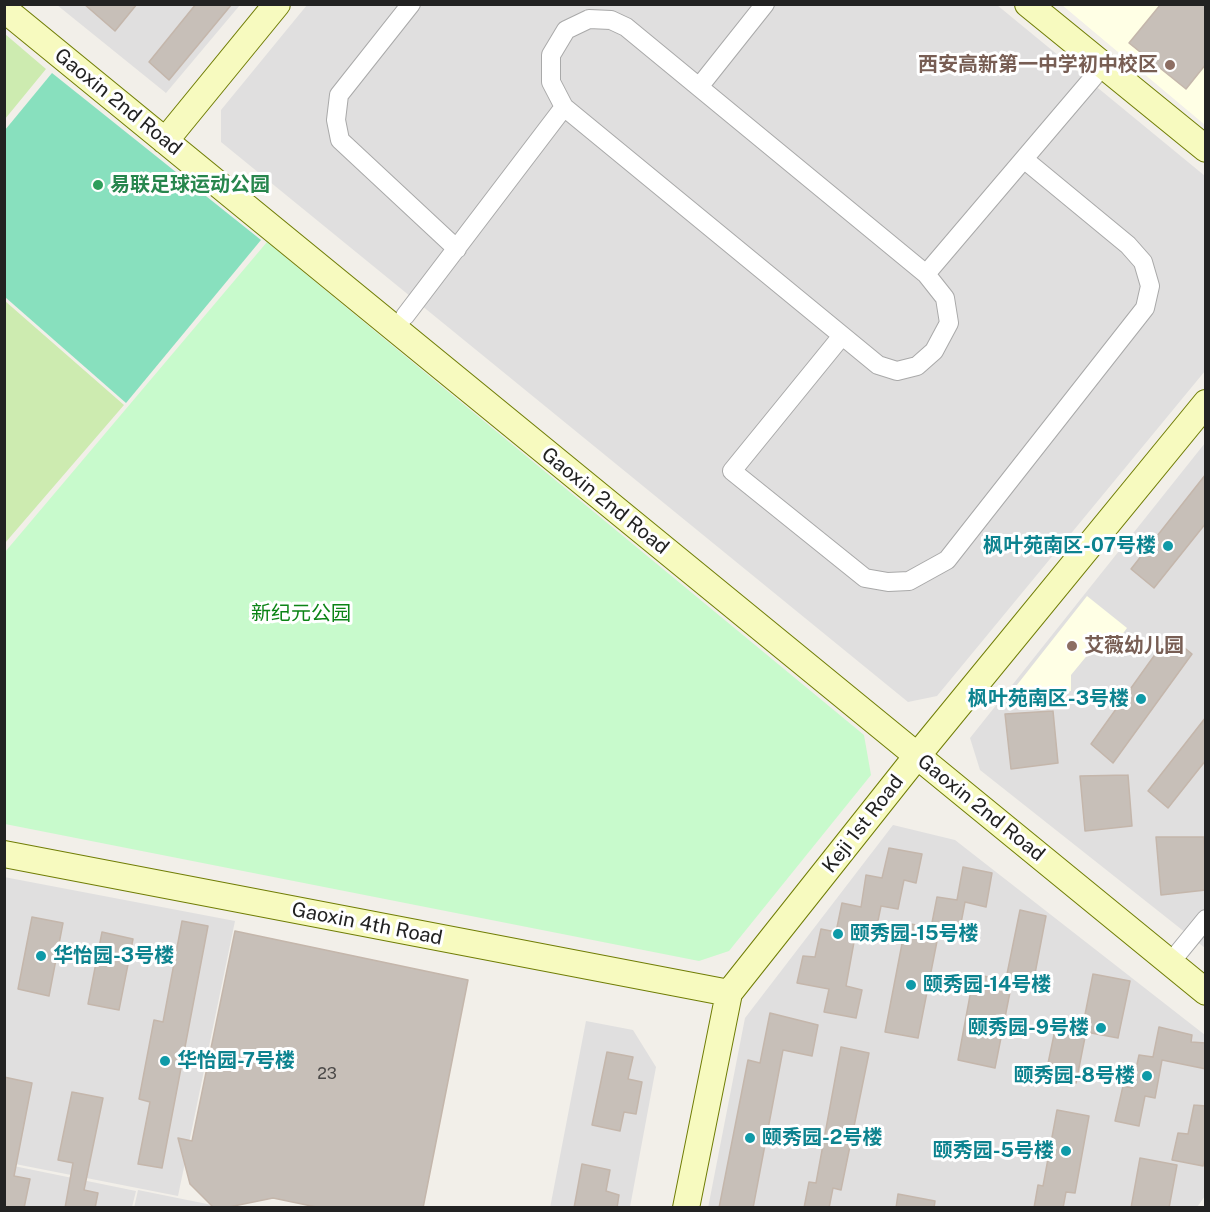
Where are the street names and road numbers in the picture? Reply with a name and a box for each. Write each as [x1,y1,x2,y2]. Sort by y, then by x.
street label: Gaoxin 2nd Road [50,43,186,161]
street label: Gaoxin 2nd Road [537,442,673,560]
street label: Gaoxin 2nd Road [913,749,1049,867]
street label: Keji 1st Road [817,770,909,878]
street label: Gaoxin 4th Road [290,898,444,950]

